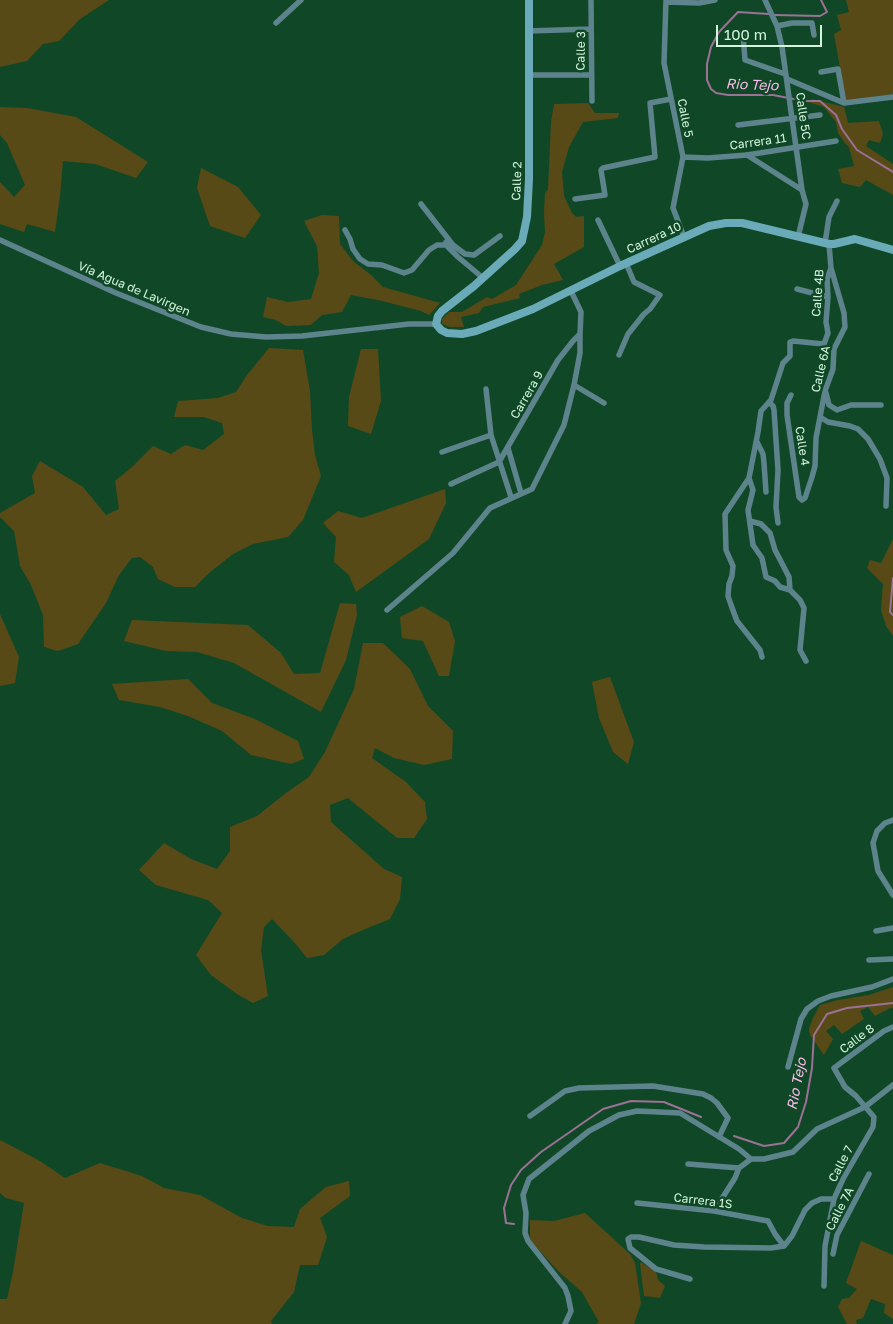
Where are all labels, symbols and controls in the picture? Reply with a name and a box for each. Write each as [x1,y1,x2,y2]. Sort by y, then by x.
scale bar [718,15,824,47]
text: 100 m [724,25,767,43]
street label: Calle 3 [573,31,589,71]
water label: Rio Tejo [725,76,779,94]
street label: Calle 5C [793,91,813,141]
street label: Calle 5 [674,97,696,139]
street label: Carrera 11 [729,131,787,153]
street label: Calle 2 [509,161,525,201]
street label: Carrera 10 [624,219,684,257]
street label: Vía Agua de Lavirgen [76,259,192,319]
street label: Calle 4B [809,269,827,317]
street label: Calle 6A [809,344,833,394]
street label: Carrera 9 [508,369,546,421]
street label: Calle 4 [792,425,812,467]
street label: Calle 8 [837,1021,877,1057]
water label: Rio Tejo [784,1056,810,1112]
street label: Calle 7 [826,1143,856,1185]
street label: Calle 7A [823,1185,857,1233]
street label: Carrera 1S [673,1190,733,1212]

